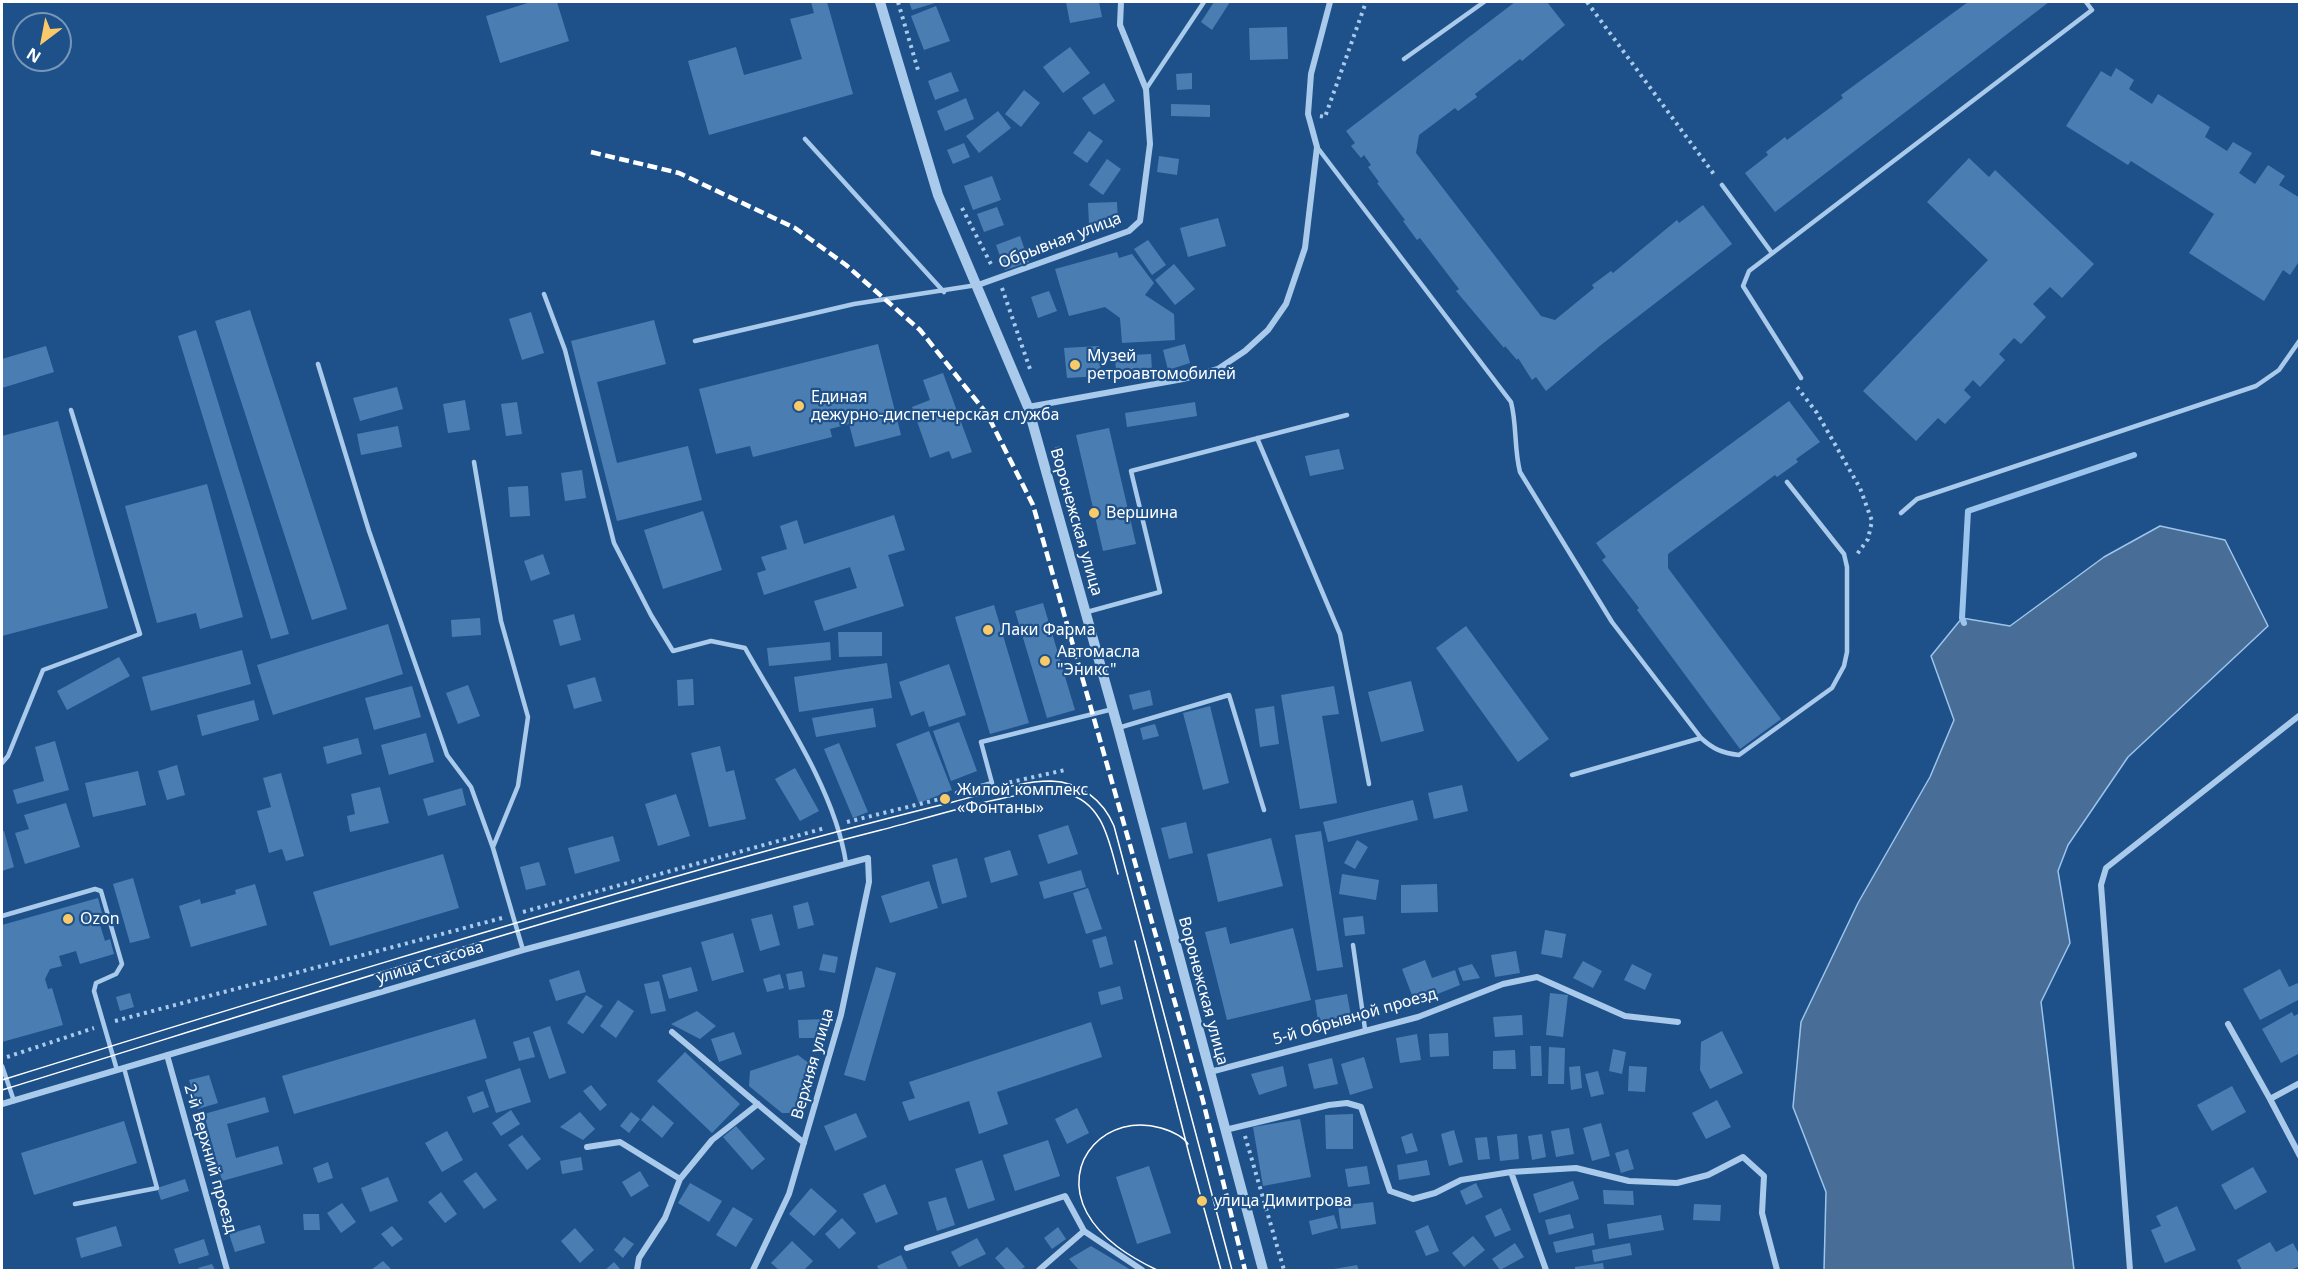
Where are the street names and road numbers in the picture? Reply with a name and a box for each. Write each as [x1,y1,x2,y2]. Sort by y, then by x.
street label: Обрывная улица [996,209,1124,273]
street label: Воронежская улица [1046,446,1106,598]
street label: Воронежская улица [1174,915,1232,1067]
street label: улица Стасова [374,938,486,988]
street label: 5-й Обрывной проезд [1271,984,1439,1050]
street label: Верхняя улица [788,1006,838,1122]
street label: 2-й Верхний проезд [180,1082,240,1236]

